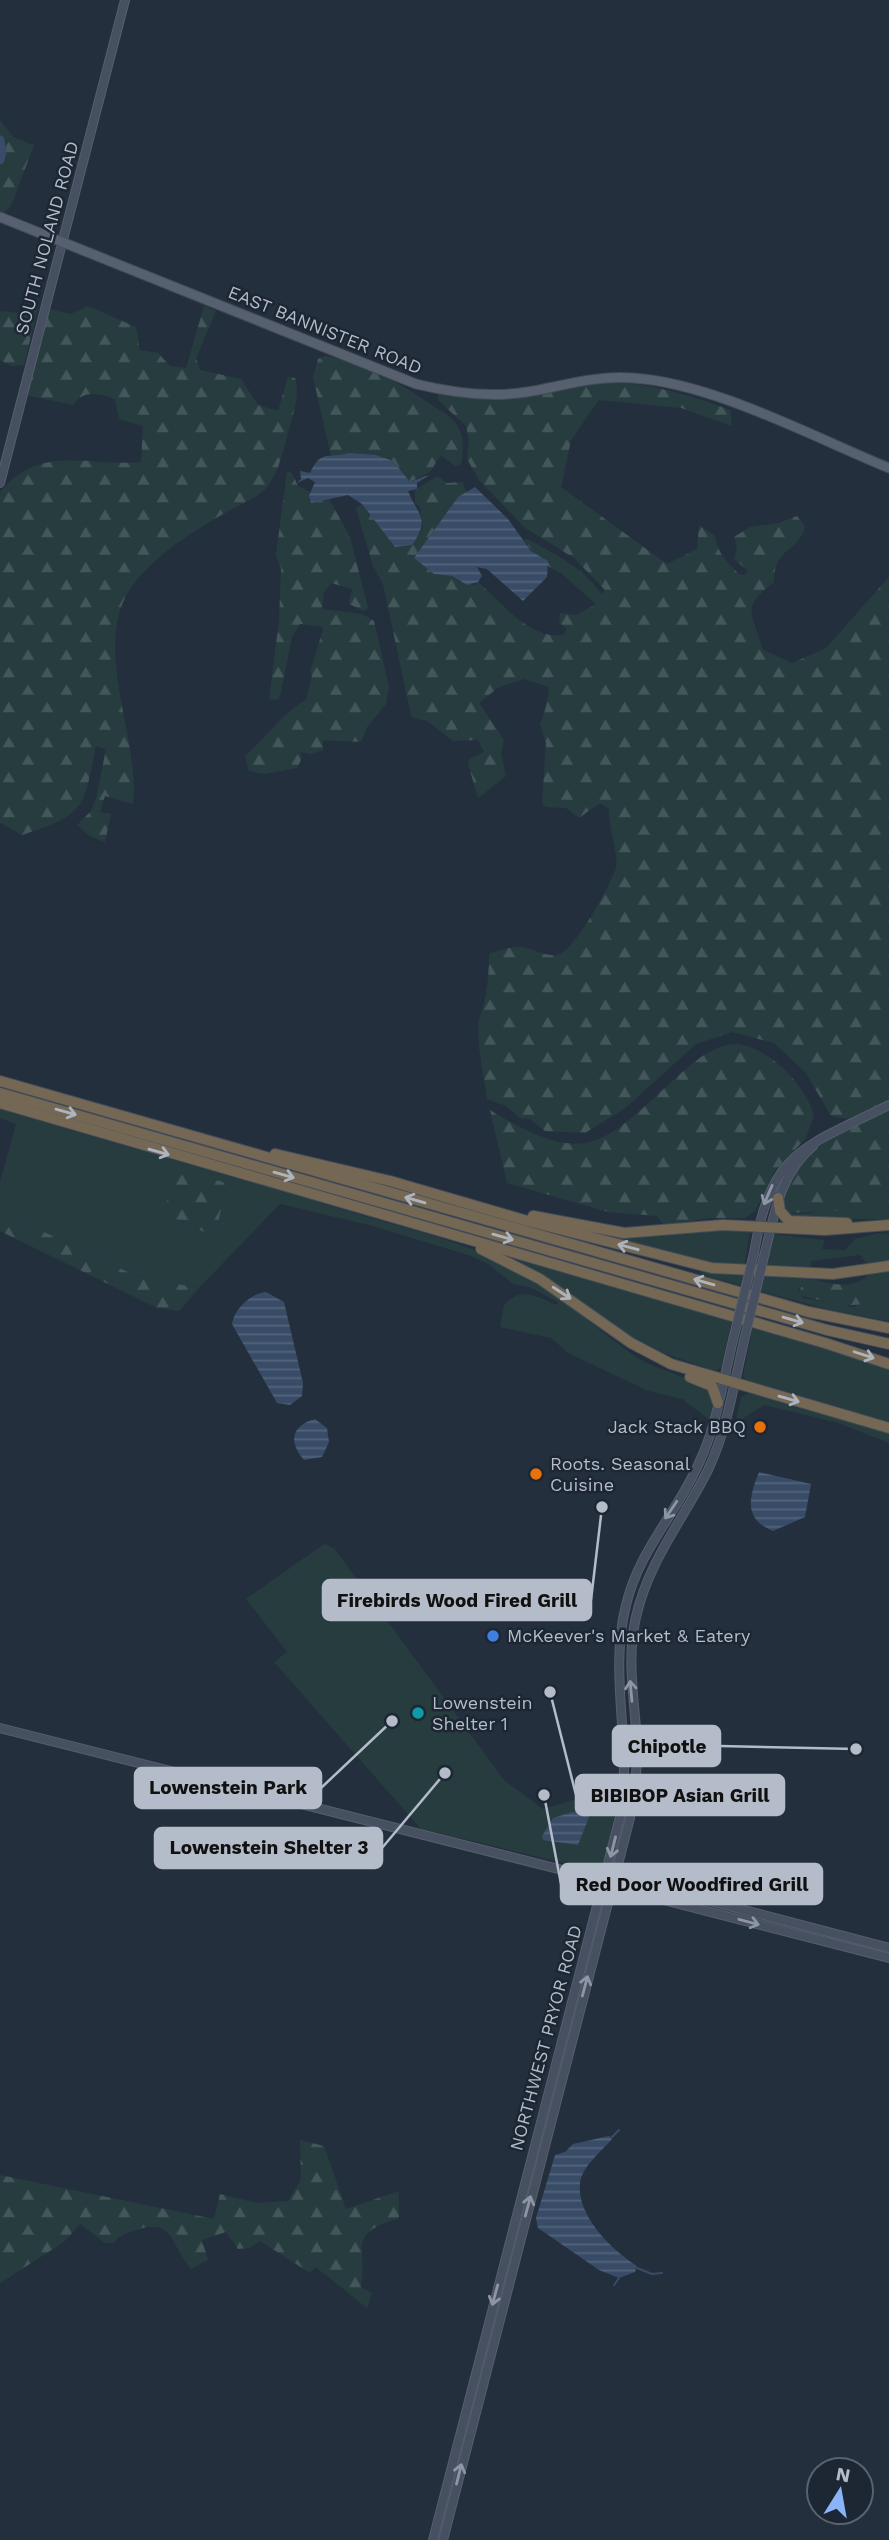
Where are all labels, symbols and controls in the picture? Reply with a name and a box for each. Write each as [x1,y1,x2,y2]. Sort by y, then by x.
street label: SOUTH NOLAND ROAD [11,139,82,337]
street label: EAST BANNISTER ROAD [225,281,425,378]
one-way arrow [54,1107,76,1120]
one-way arrow [147,1146,170,1159]
one-way arrow [273,1169,295,1182]
one-way arrow [761,1184,774,1205]
one-way arrow [404,1192,426,1205]
one-way arrow [492,1232,514,1245]
one-way arrow [617,1240,640,1253]
one-way arrow [693,1275,716,1288]
one-way arrow [552,1286,571,1300]
one-way arrow [781,1314,803,1327]
one-way arrow [853,1350,875,1362]
one-way arrow [777,1393,800,1406]
place label: Jack Stack BBQ [608,1416,746,1437]
marker: Jack Stack BBQ [752,1419,768,1435]
place label: Roots. Seasonal Cuisine [550,1453,691,1495]
marker: Roots. Seasonal Cuisine [528,1466,544,1482]
one-way arrow [664,1500,678,1519]
callout: Firebirds Wood Fired Grill [323,1580,591,1620]
text: Firebirds Wood Fired Grill [337,1589,578,1612]
place label: McKeever's Market & Eatery [507,1625,751,1646]
marker: McKeever's Market & Eatery [485,1628,501,1644]
one-way arrow [625,1681,638,1703]
place label: Lowenstein Shelter 1 [432,1692,533,1734]
marker: Lowenstein Shelter 1 [410,1705,426,1721]
callout: Chipotle [613,1726,720,1766]
text: Chipotle [628,1735,707,1758]
callout: Lowenstein Park [135,1768,321,1808]
callout: BIBIBOP Asian Grill [576,1775,784,1815]
text: Lowenstein Park [149,1776,307,1799]
text: BIBIBOP Asian Grill [590,1784,770,1807]
callout: Lowenstein Shelter 3 [155,1828,382,1868]
one-way arrow [605,1835,619,1858]
text: Lowenstein Shelter 3 [169,1836,369,1859]
callout: Red Door Woodfired Grill [561,1864,822,1904]
text: Red Door Woodfired Grill [576,1873,809,1896]
one-way arrow [738,1916,760,1929]
street label: NORTHWEST PRYOR ROAD [505,1923,586,2153]
one-way arrow [579,1975,592,1998]
one-way arrow [523,2195,536,2217]
one-way arrow [488,2283,501,2305]
north arrow [805,2456,875,2526]
text: N [834,2462,852,2487]
one-way arrow [453,2463,466,2486]

